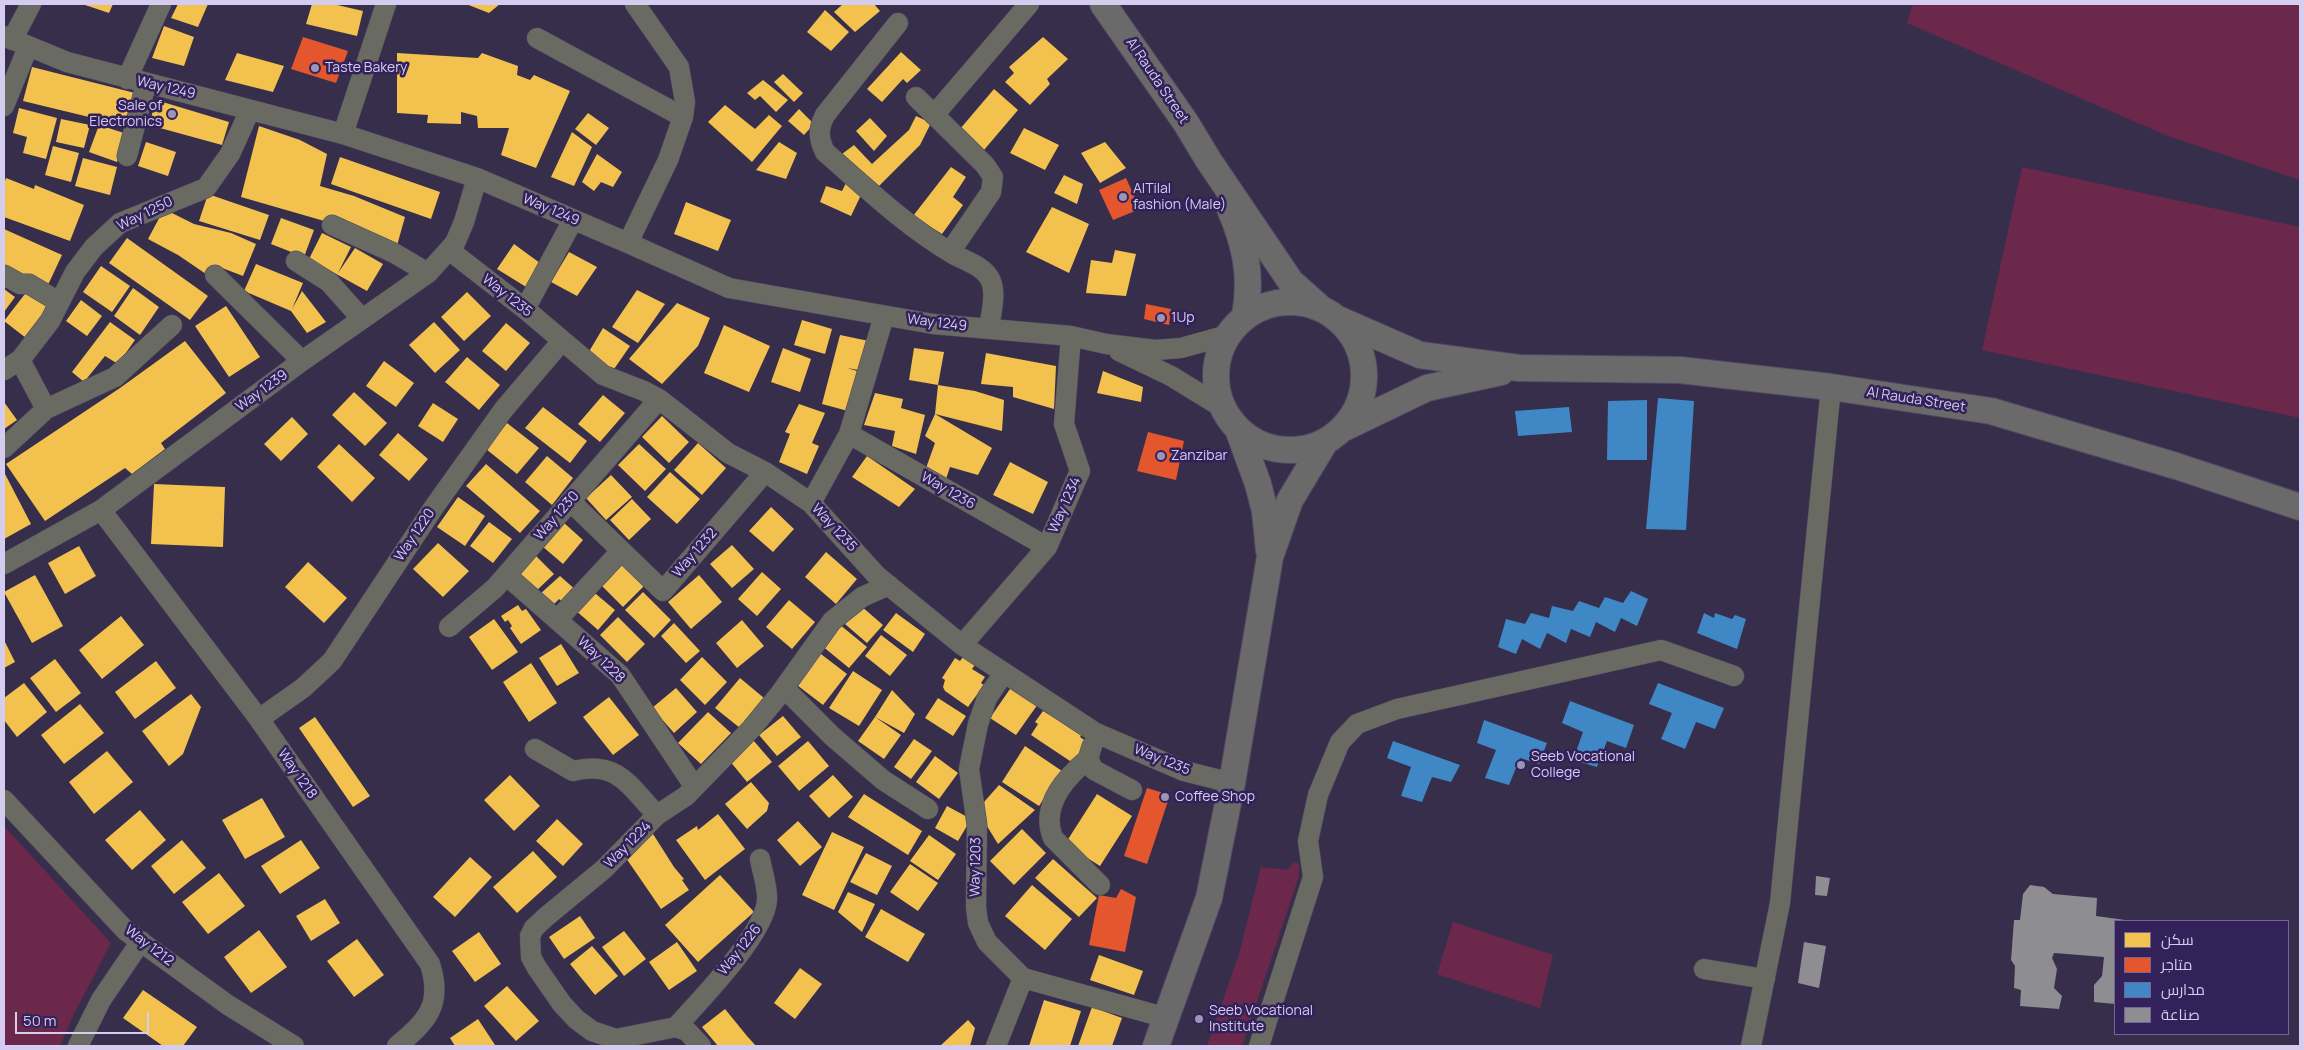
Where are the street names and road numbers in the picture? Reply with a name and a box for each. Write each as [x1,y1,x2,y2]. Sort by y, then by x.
street label: Al Rauda Street [1122,35,1192,127]
street label: Way 1249 [135,73,197,103]
street label: Way 1249 [520,191,582,229]
street label: Way 1250 [114,193,176,235]
street label: Way 1235 [478,271,536,321]
street label: Way 1249 [906,311,968,335]
street label: Way 1239 [233,367,291,415]
street label: Al Rauda Street [1865,384,1967,416]
street label: Way 1236 [918,469,978,513]
street label: Way 1234 [1045,474,1085,536]
street label: Way 1230 [531,488,583,544]
street label: Way 1235 [808,501,860,555]
street label: Way 1220 [391,505,439,565]
street label: Way 1232 [669,525,721,581]
street label: Way 1228 [574,633,628,687]
street label: Way 1235 [1131,741,1193,779]
street label: Way 1218 [274,746,320,802]
street label: Way 1224 [601,818,655,872]
street label: Way 1203 [967,837,985,897]
street label: Way 1226 [715,921,765,979]
street label: Way 1212 [121,922,177,970]

